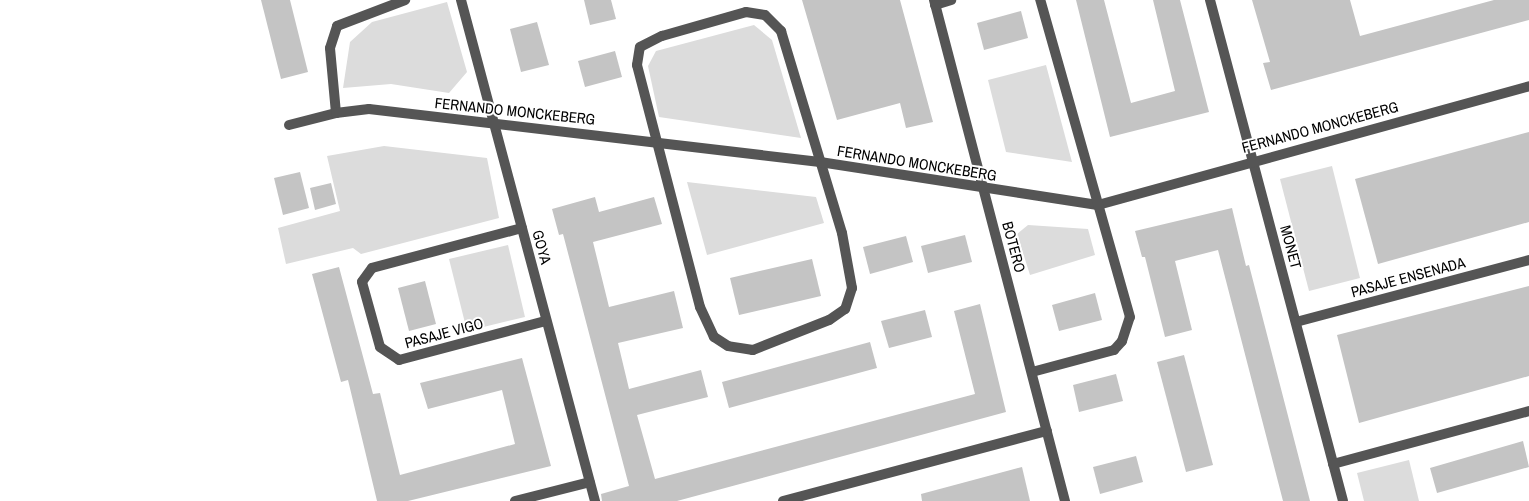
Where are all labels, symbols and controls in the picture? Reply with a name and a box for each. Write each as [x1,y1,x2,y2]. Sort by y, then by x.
street label: FERNANDO MONCKEBERG [434,94,596,128]
street label: FERNANDO MONCKEBERG [1240,97,1400,157]
street label: FERNANDO MONCKEBERG [836,141,998,185]
street label: BOTERO [999,220,1029,274]
street label: MONET [1277,223,1305,271]
street label: GOYA [529,228,555,266]
street label: PASAJE ENSENADA [1349,253,1467,301]
street label: PASAJE VIGO [403,314,485,352]

